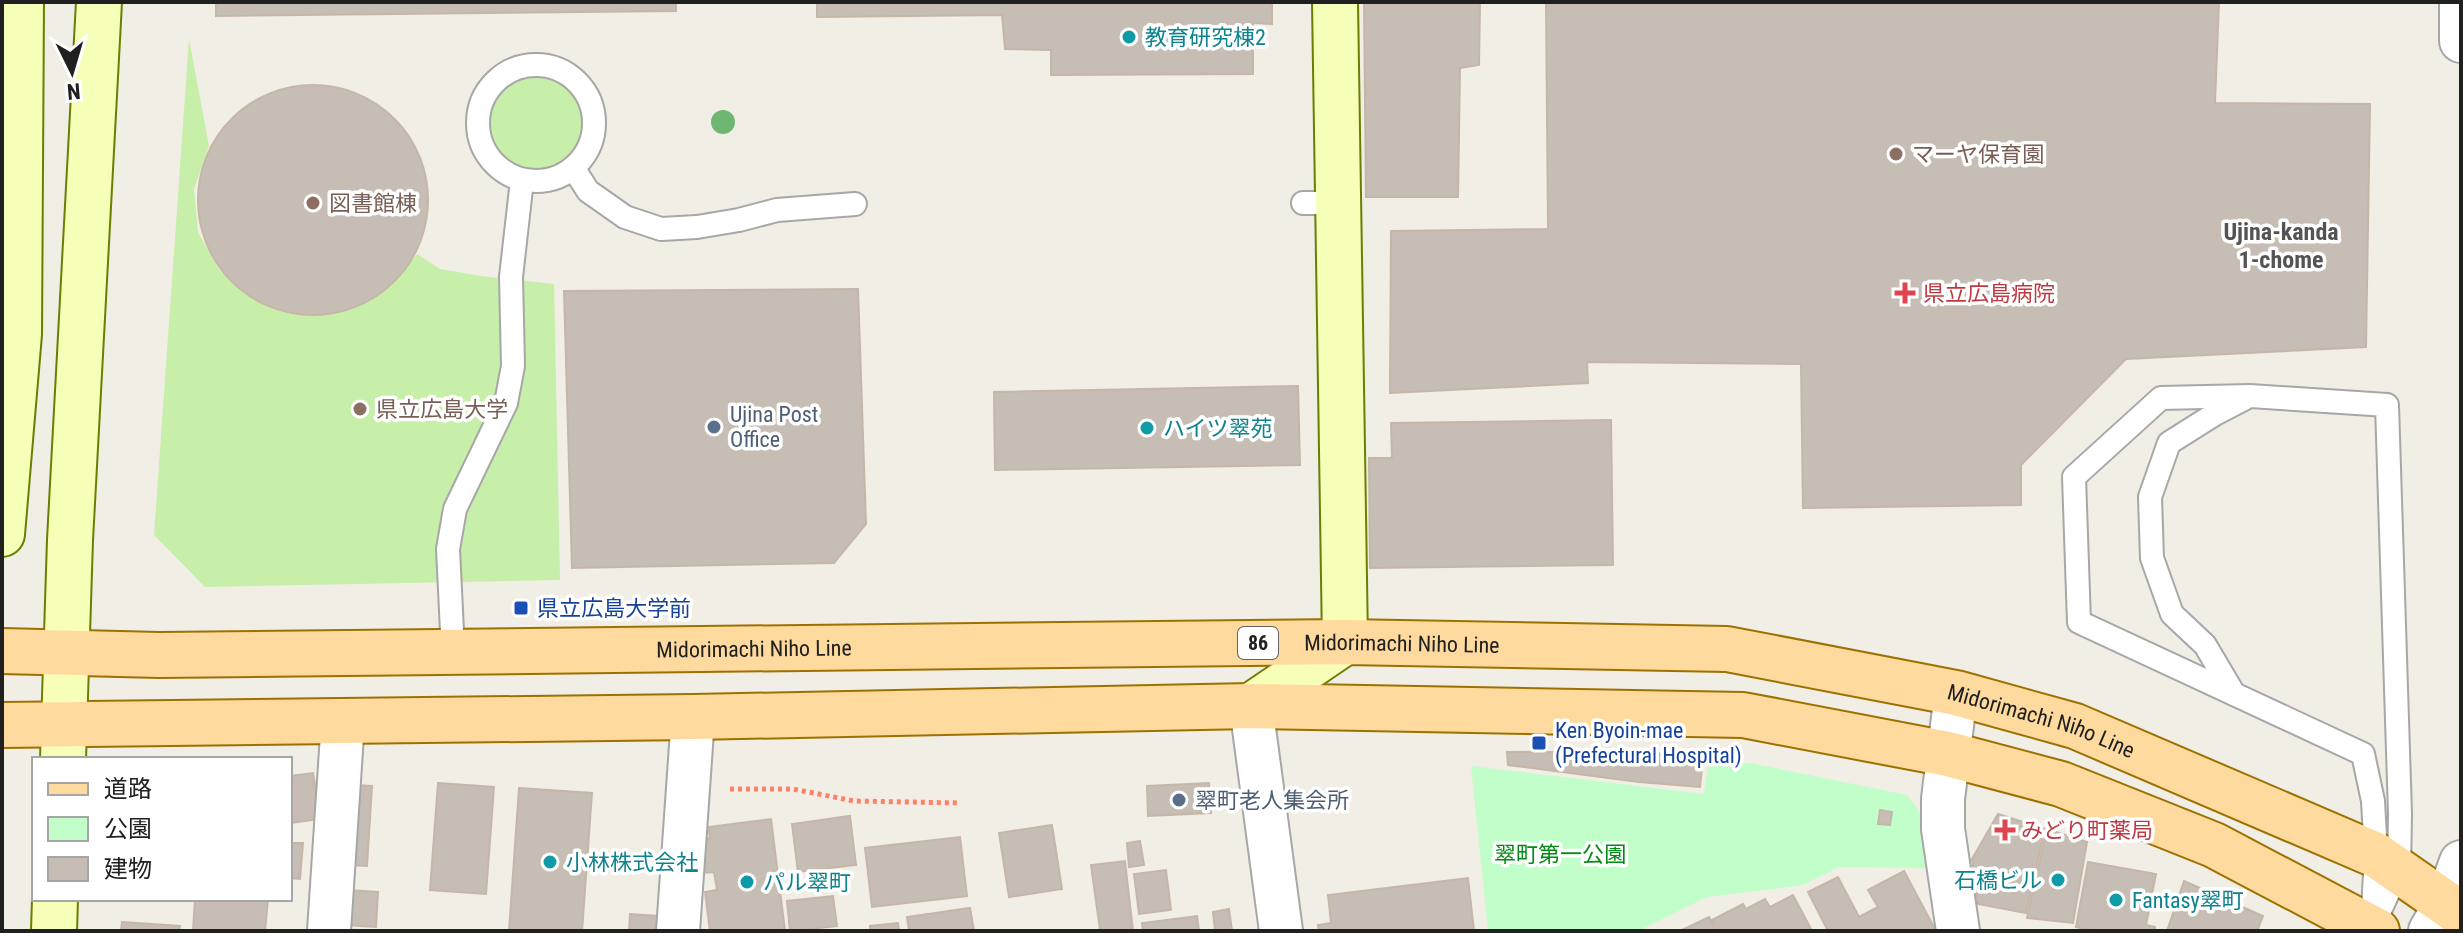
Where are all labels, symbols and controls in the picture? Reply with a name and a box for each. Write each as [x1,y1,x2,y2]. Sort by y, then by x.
place label: 教育研究棟2 [1145,25,1266,50]
marker: 教育研究棟2 [1120,28,1138,46]
north arrow [32,32,112,112]
text: N [66,78,82,104]
place label: マーヤ保育園 [1912,142,2044,167]
marker: マーヤ保育園 [1887,145,1905,163]
place label: 図書館棟 [329,191,417,216]
marker: 図書館棟 [304,194,322,212]
district label: Ujina-kanda 1-chome [2223,218,2339,274]
place label: 県立広島病院 [1923,281,2055,306]
marker: 県立広島病院 [1894,282,1916,304]
place label: 県立広島大学 [376,397,508,422]
marker: 県立広島大学 [351,400,369,418]
place label: Ujina Post Office [730,402,818,452]
place label: ハイツ翠苑 [1163,416,1273,441]
marker: Ujina Post Office [705,418,723,436]
marker: ハイツ翠苑 [1138,419,1156,437]
place label: 県立広島大学前 [537,596,691,621]
marker: 県立広島大学前 [512,599,530,617]
road number: 86 [1238,627,1278,659]
street label: Midorimachi Niho Line [1304,630,1500,658]
street label: Midorimachi Niho Line [656,635,852,663]
street label: Midorimachi Niho Line [1945,679,2138,763]
place label: Ken Byoin-mae (Prefectural Hospital) [1555,718,1742,769]
marker: Ken Byoin-mae (Prefectural Hospital) [1530,734,1548,752]
legend [32,757,292,901]
text: 道路 [104,775,152,803]
place label: 翠町老人集会所 [1195,788,1349,813]
marker: 翠町老人集会所 [1170,791,1188,809]
text: 公園 [104,815,152,843]
place label: みどり町薬局 [2021,818,2153,843]
marker: みどり町薬局 [1996,821,2014,839]
park label: 翠町第一公園 [1494,842,1626,867]
place label: 小林株式会社 [566,850,698,875]
marker: 小林株式会社 [541,853,559,871]
text: 建物 [104,855,152,883]
place label: 石橋ビル [1954,868,2042,893]
place label: パル翠町 [763,870,851,895]
marker: 石橋ビル [2049,871,2067,889]
marker: パル翠町 [738,873,756,891]
place label: Fantasy翠町 [2132,888,2244,913]
marker: Fantasy翠町 [2107,891,2125,909]

